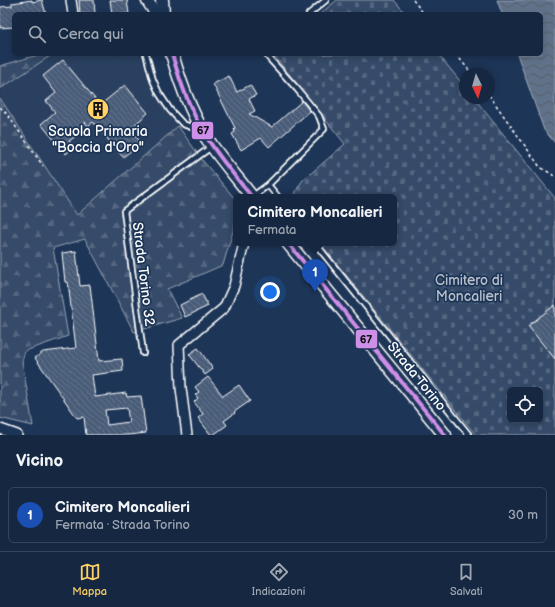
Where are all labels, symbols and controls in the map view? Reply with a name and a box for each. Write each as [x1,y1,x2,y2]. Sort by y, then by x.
search box [12,12,543,56]
icon: search [26,23,48,45]
text: Cerca qui [58,25,124,44]
north arrow [459,68,495,104]
building icon: Scuola Primaria "Boccia d'Oro" [85,96,111,122]
line badge: 67 [191,121,214,140]
place label: Scuola Primaria "Boccia d'Oro" [48,123,148,156]
text: 67 [197,124,209,137]
popup [233,194,397,246]
text: Cimitero Moncalieri [248,203,382,222]
street label: Strada Torino 32 [129,221,158,328]
text: Fermata [248,222,296,238]
pin: 1 [302,259,328,292]
park label: Cimitero di Moncalieri [435,272,503,305]
your location [260,282,280,302]
line badge: 67 [355,329,378,349]
text: 67 [360,333,372,346]
street label: Strada Torino [384,338,450,414]
map controls [507,387,543,423]
button: locate [507,387,543,423]
text: Vicino [16,451,63,471]
text: Cimitero Moncalieri [55,498,190,517]
text: 1 [27,507,33,523]
text: 30 m [508,507,538,523]
text: Fermata · Strada Torino [55,517,190,533]
tab: Mappa [72,561,107,598]
tab: Indicazioni [252,561,305,598]
tab: Salvati [450,561,483,598]

